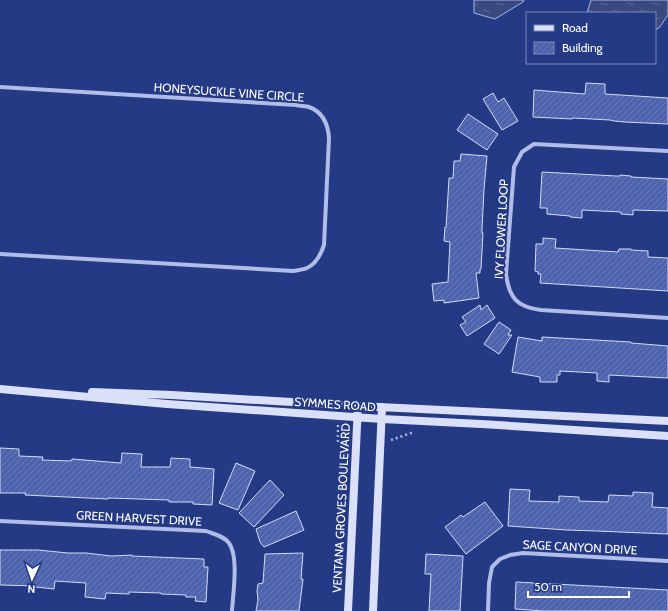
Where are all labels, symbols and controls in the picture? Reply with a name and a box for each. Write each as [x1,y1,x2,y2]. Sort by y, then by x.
legend [526,12,656,64]
text: Road [562,20,588,35]
text: Building [562,40,604,55]
street label: HONEYSUCKLE VINE CIRCLE [153,79,305,105]
street label: IVY FLOWER LOOP [491,179,511,279]
street label: SYMMES ROAD [294,394,377,414]
street label: VENTANA GROVES BOULEVARD [329,422,353,593]
street label: GREEN HARVEST DRIVE [76,507,203,529]
street label: SAGE CANYON DRIVE [522,537,638,558]
north arrow [12,559,52,599]
scale bar [528,573,629,599]
text: 50 m [534,579,562,594]
text: N [27,582,36,596]

